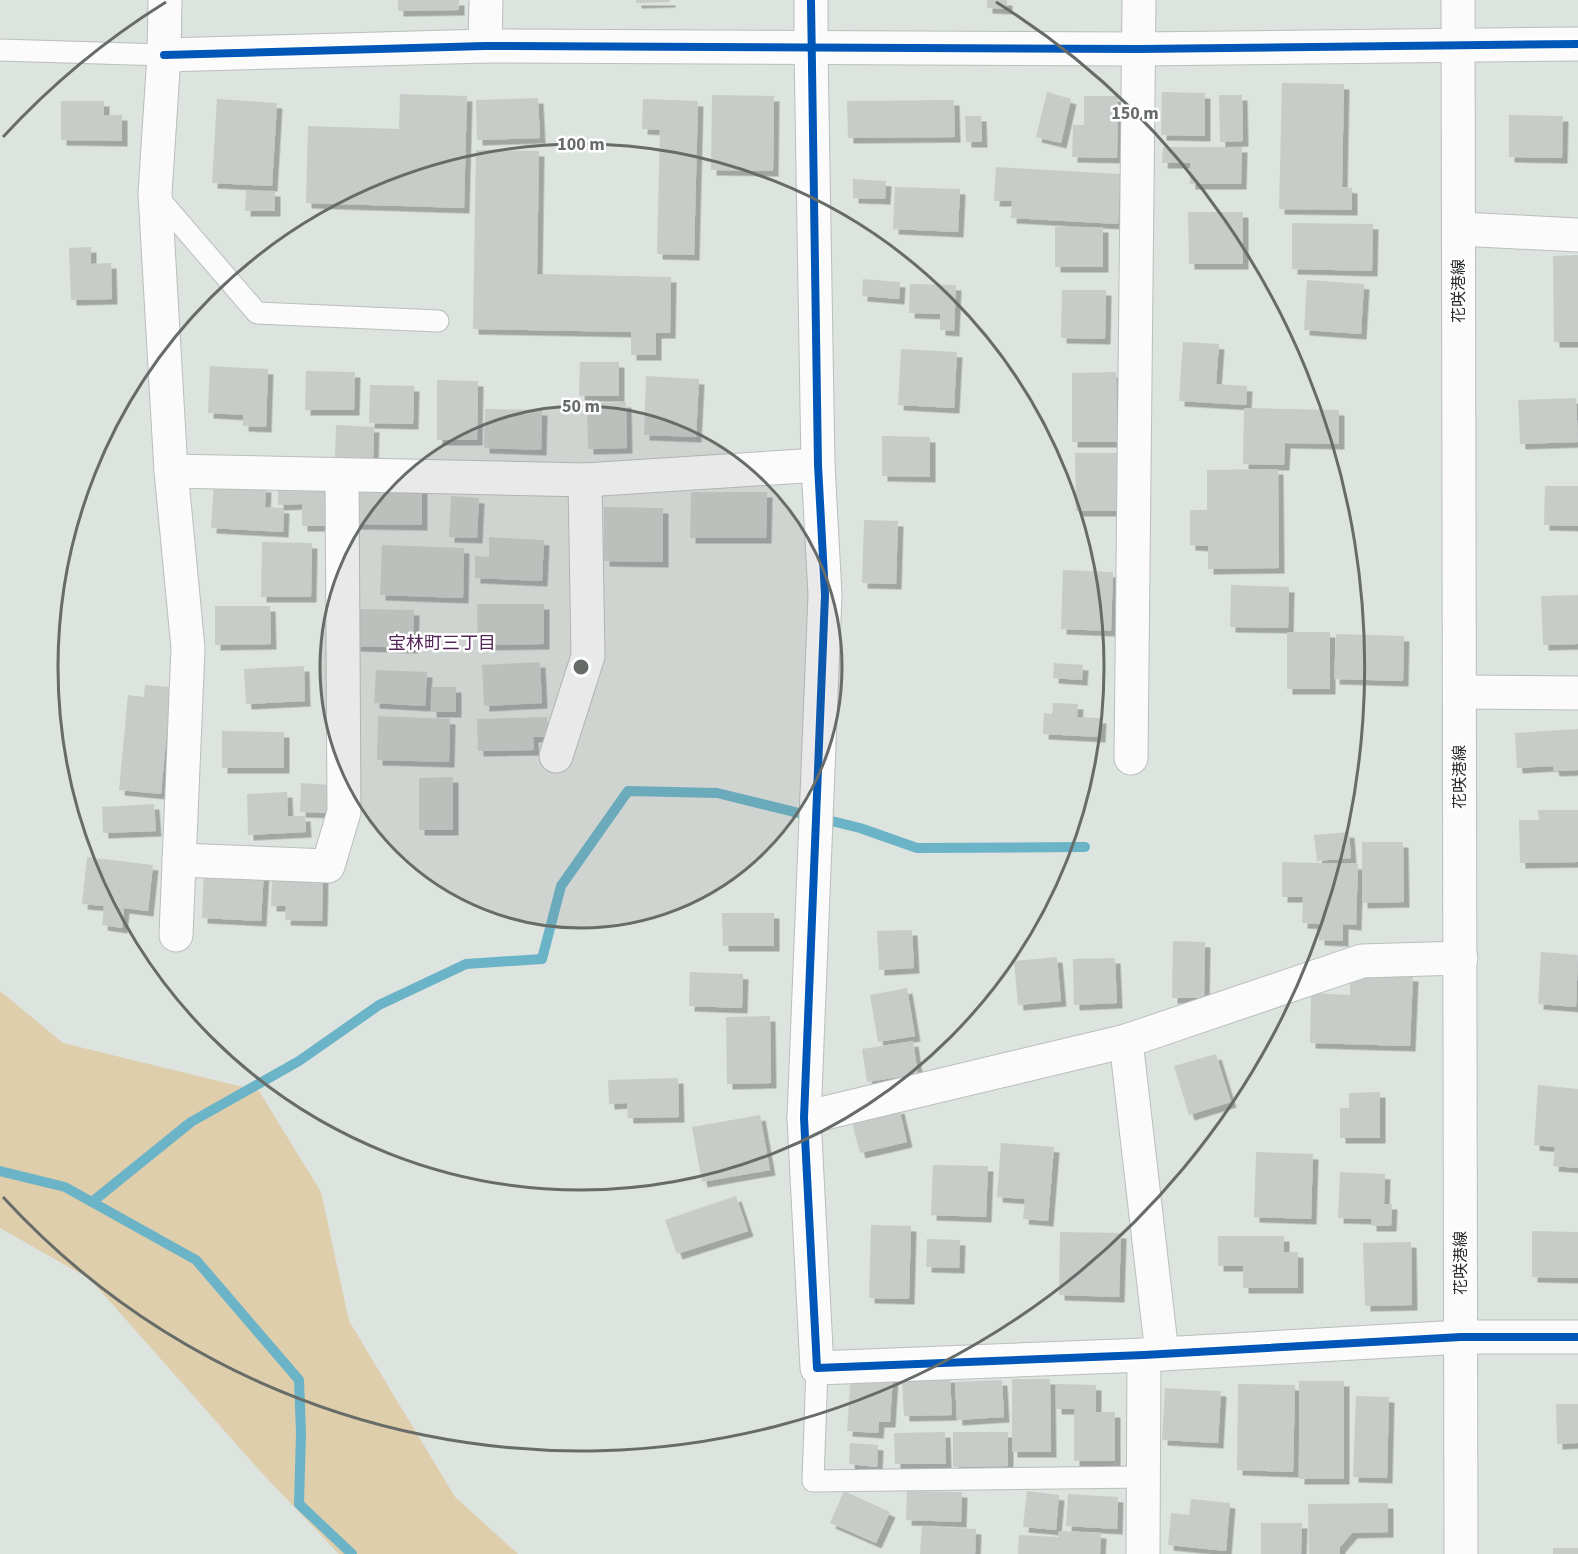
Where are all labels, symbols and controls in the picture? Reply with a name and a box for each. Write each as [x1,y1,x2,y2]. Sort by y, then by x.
text: 150 m [1111,101,1159,126]
text: 100 m [557,132,605,157]
street label: 花咲港線 [1448,259,1470,323]
text: 50 m [562,394,600,419]
district label: 宝林町三丁目 [388,631,496,656]
centre of rings [571,657,591,677]
street label: 花咲港線 [1449,745,1471,809]
street label: 花咲港線 [1450,1231,1472,1295]

